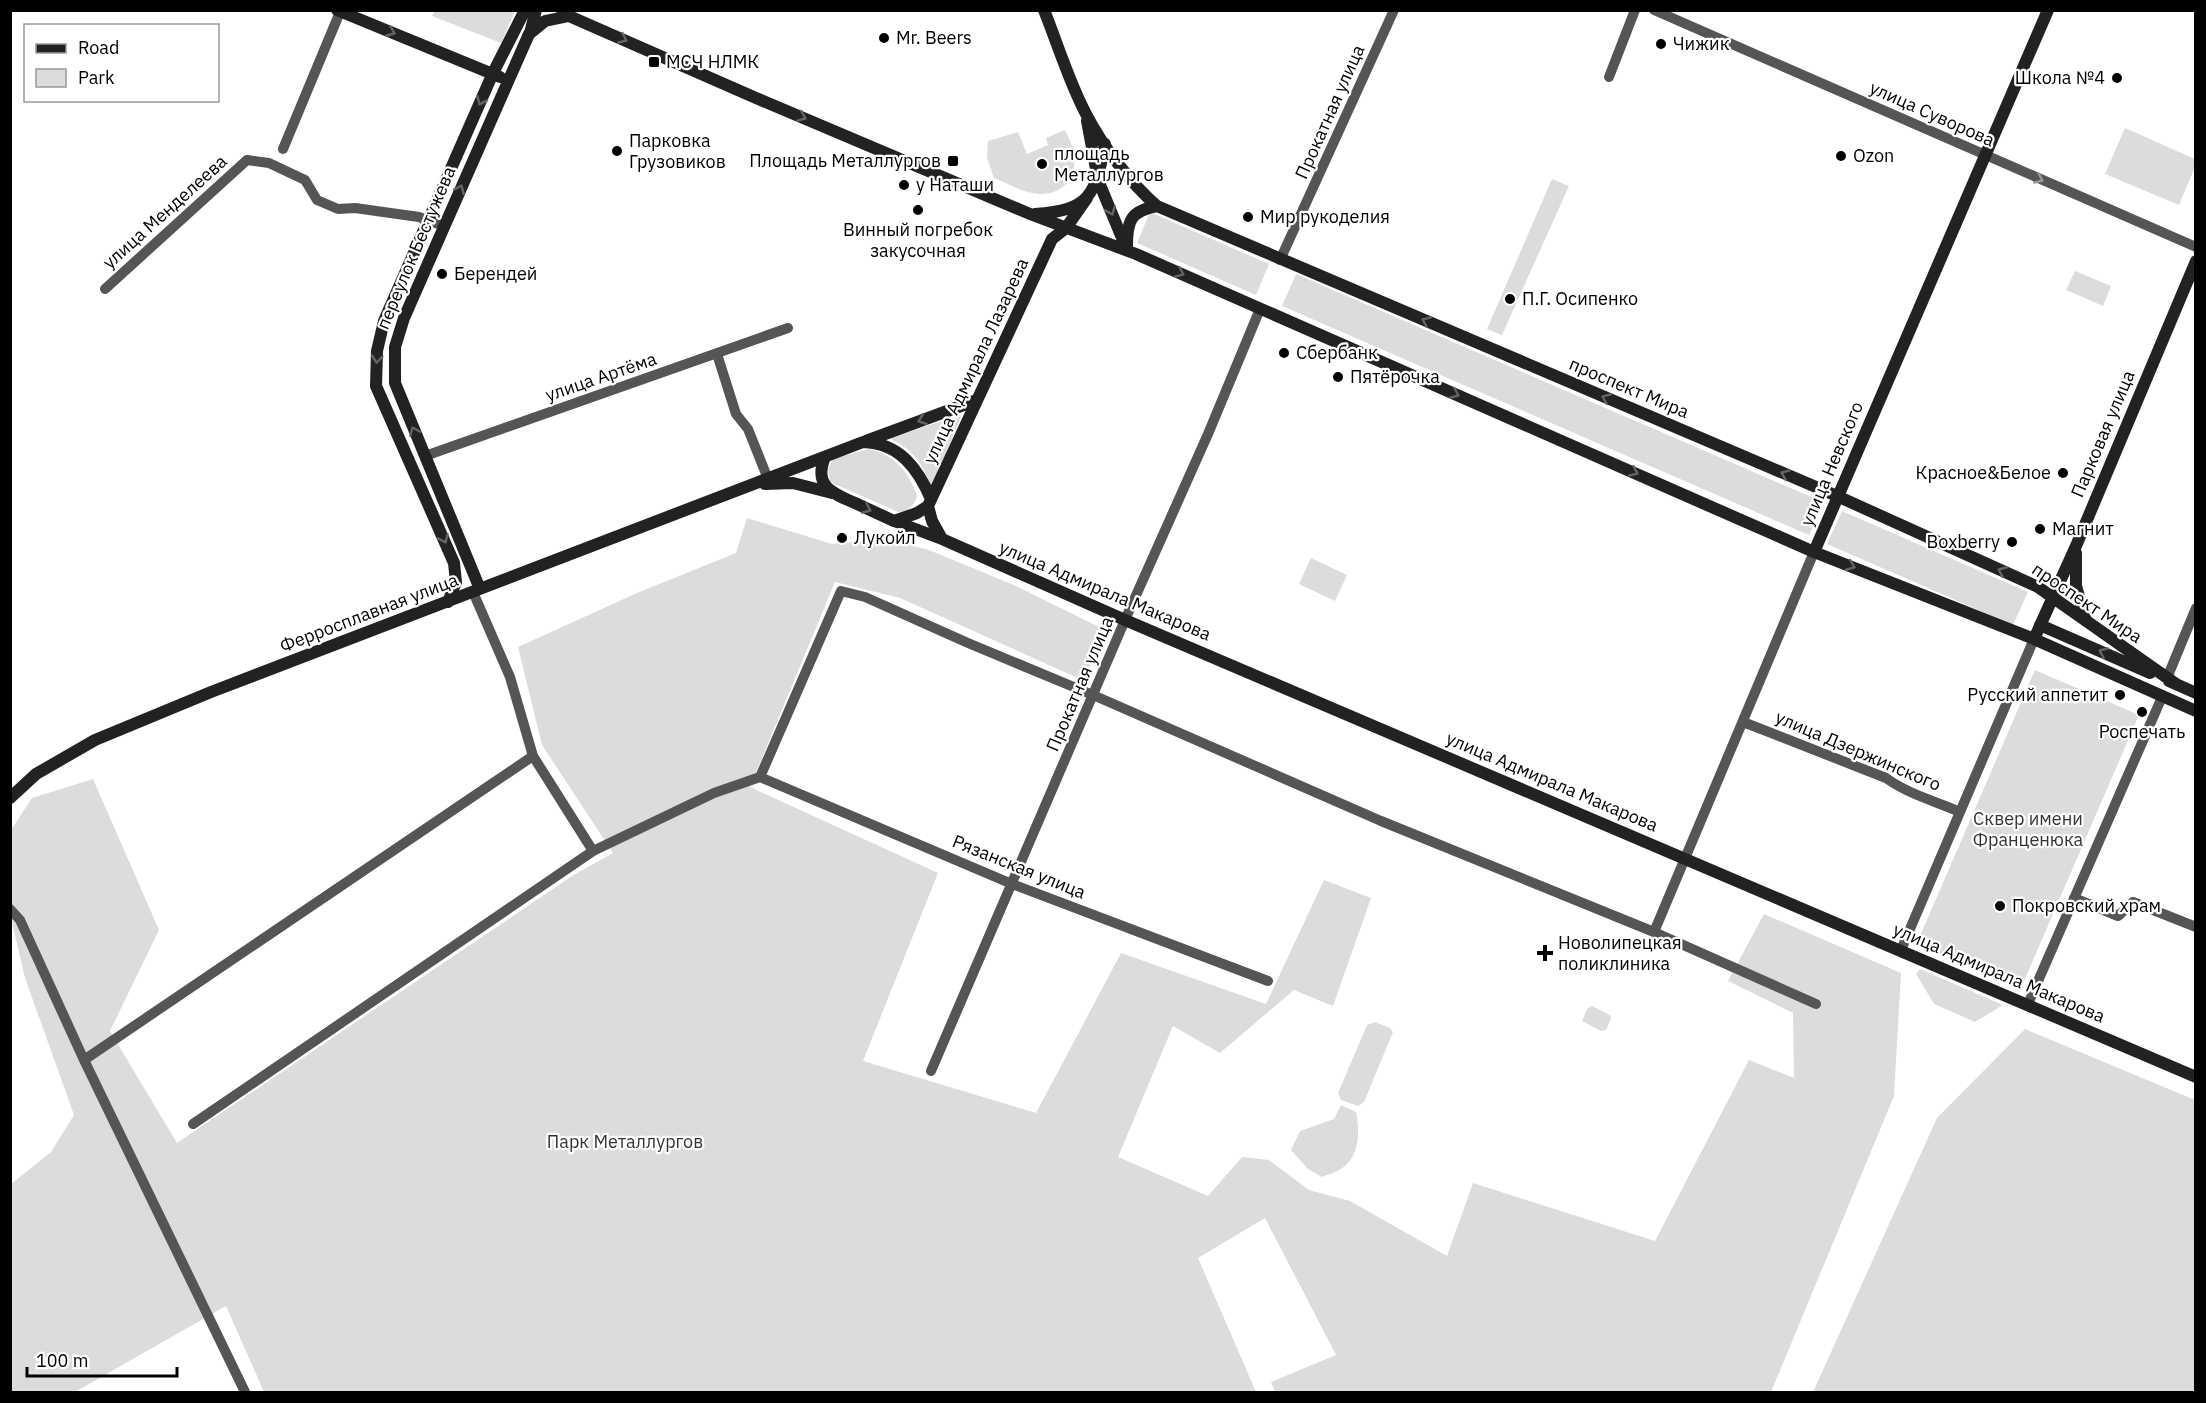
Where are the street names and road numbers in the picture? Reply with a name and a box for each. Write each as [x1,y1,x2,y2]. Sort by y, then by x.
street label: Прокатная улица [1290,41,1370,182]
street label: улица Суворова [1866,76,1999,152]
street label: улица Менделеева [98,150,232,273]
street label: переулок Бестужева [371,163,460,333]
street label: улица Адмирала Лазарева [918,254,1034,467]
street label: улица Артёма [542,347,660,406]
street label: проспект Мира [1566,352,1693,423]
street label: Парковая улица [2065,367,2140,501]
street label: улица Невского [1795,398,1868,530]
street label: улица Адмирала Макарова [996,535,1215,646]
street label: проспект Мира [2028,557,2147,648]
street label: Ферросплавная улица [276,568,462,657]
street label: Прокатная улица [1041,612,1118,755]
street label: улица Дзержинского [1772,705,1944,796]
street label: улица Адмирала Макарова [1443,726,1662,837]
street label: Рязанская улица [949,829,1090,904]
street label: улица Адмирала Макарова [1890,917,2109,1028]

